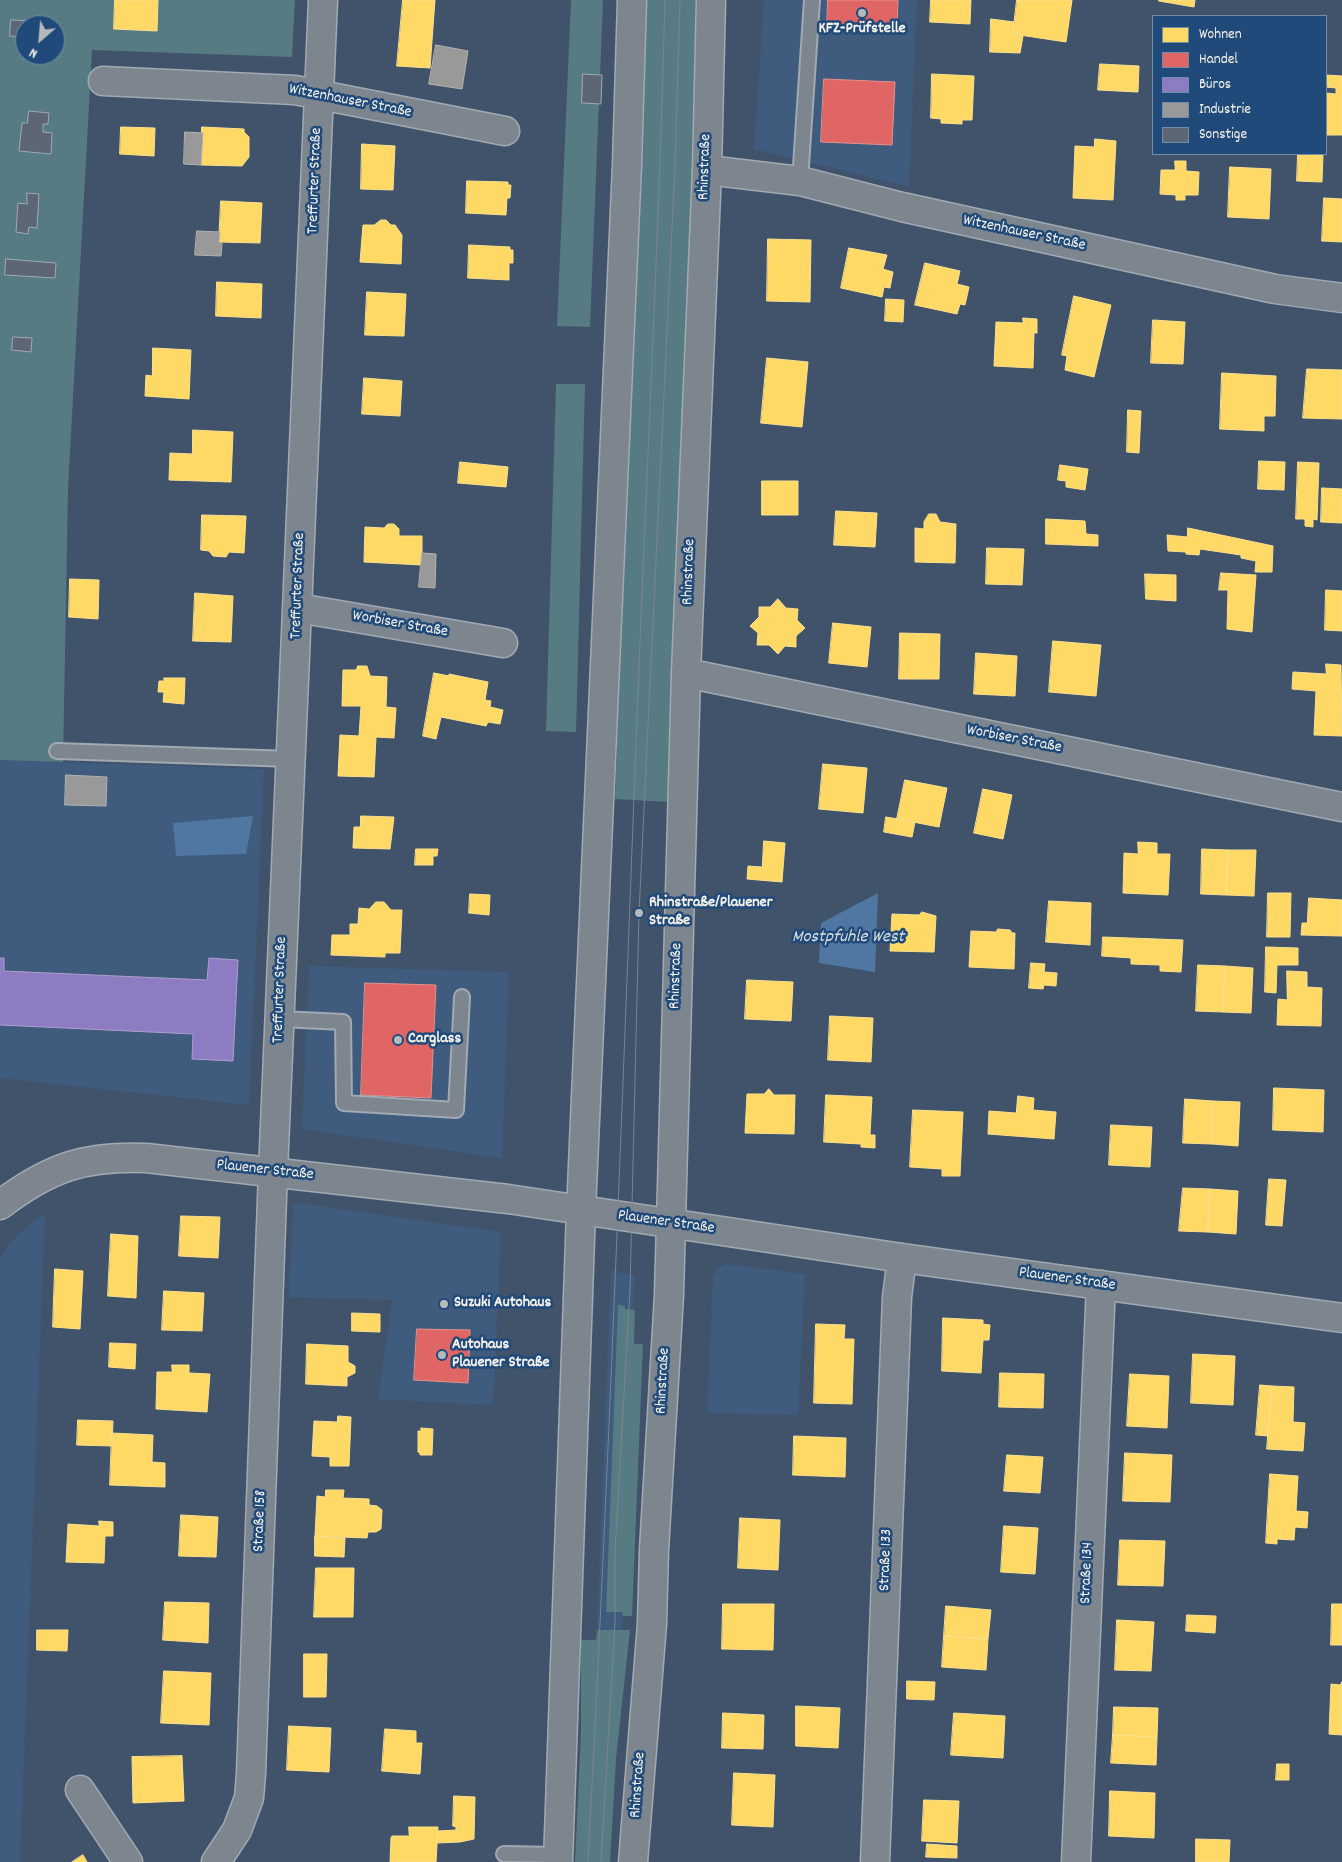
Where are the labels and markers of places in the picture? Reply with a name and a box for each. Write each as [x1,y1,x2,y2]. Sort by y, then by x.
marker: KFZ-Prüfstelle [856,7,868,19]
place label: KFZ-Prüfstelle [818,20,906,40]
place label: Rhinstraße/Plauener Straße [649,894,773,932]
marker: Rhinstraße/Plauener Straße [633,907,645,919]
place label: Carglass [408,1030,461,1050]
marker: Carglass [392,1034,404,1046]
place label: Suzuki Autohaus [454,1294,551,1314]
marker: Suzuki Autohaus [438,1298,450,1310]
place label: Autohaus Plauener Straße [452,1336,550,1374]
marker: Autohaus Plauener Straße [436,1349,448,1361]

